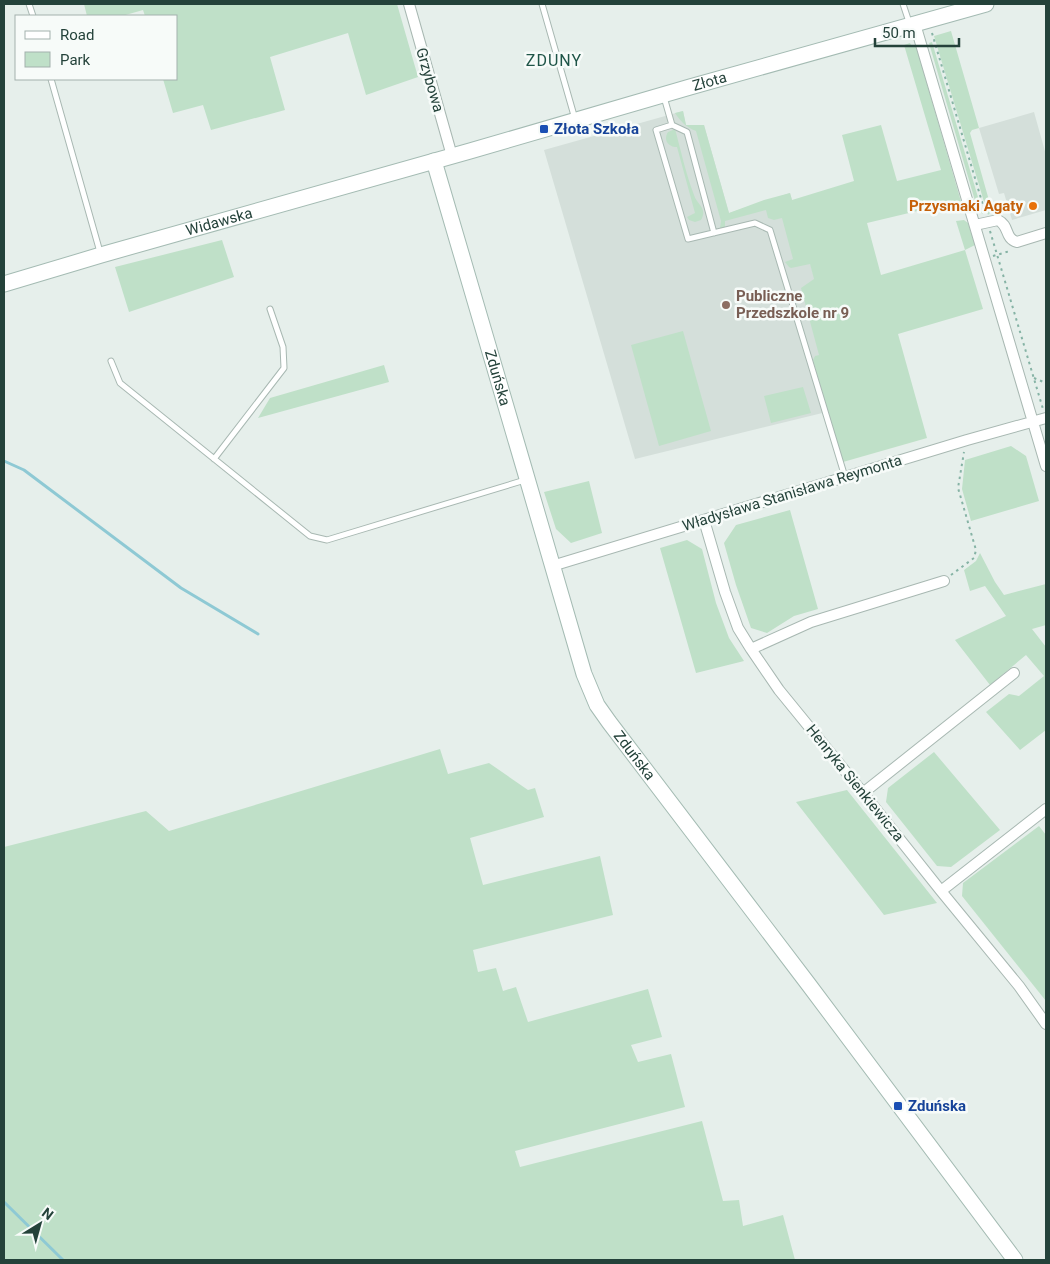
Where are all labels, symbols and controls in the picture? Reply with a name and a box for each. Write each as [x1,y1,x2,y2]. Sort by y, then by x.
legend [15,15,178,80]
scale bar [875,15,959,47]
text: 50 m [882,24,916,42]
text: Road [60,26,94,44]
street label: Grzybowa [412,46,448,114]
text: Park [60,51,91,69]
district label: ZDUNY [526,51,582,70]
street label: Złota [690,68,729,95]
place label: Złota Szkoła [554,120,639,138]
marker: Złota Szkoła [538,123,550,135]
place label: Przysmaki Agaty [909,197,1023,215]
marker: Przysmaki Agaty [1027,200,1039,212]
street label: Widawska [184,204,255,240]
place label: Publiczne Przedszkole nr 9 [736,287,849,322]
marker: Publiczne Przedszkole nr 9 [720,299,732,311]
street label: Zduńska [481,348,514,408]
street label: Władysława Stanisława Reymonta [680,451,904,535]
street label: Henryka Sienkiewicza [802,721,908,845]
street label: Zduńska [610,727,659,784]
place label: Zduńska [908,1097,966,1115]
marker: Zduńska [892,1100,904,1112]
north arrow [15,1199,65,1249]
text: N [39,1204,57,1223]

